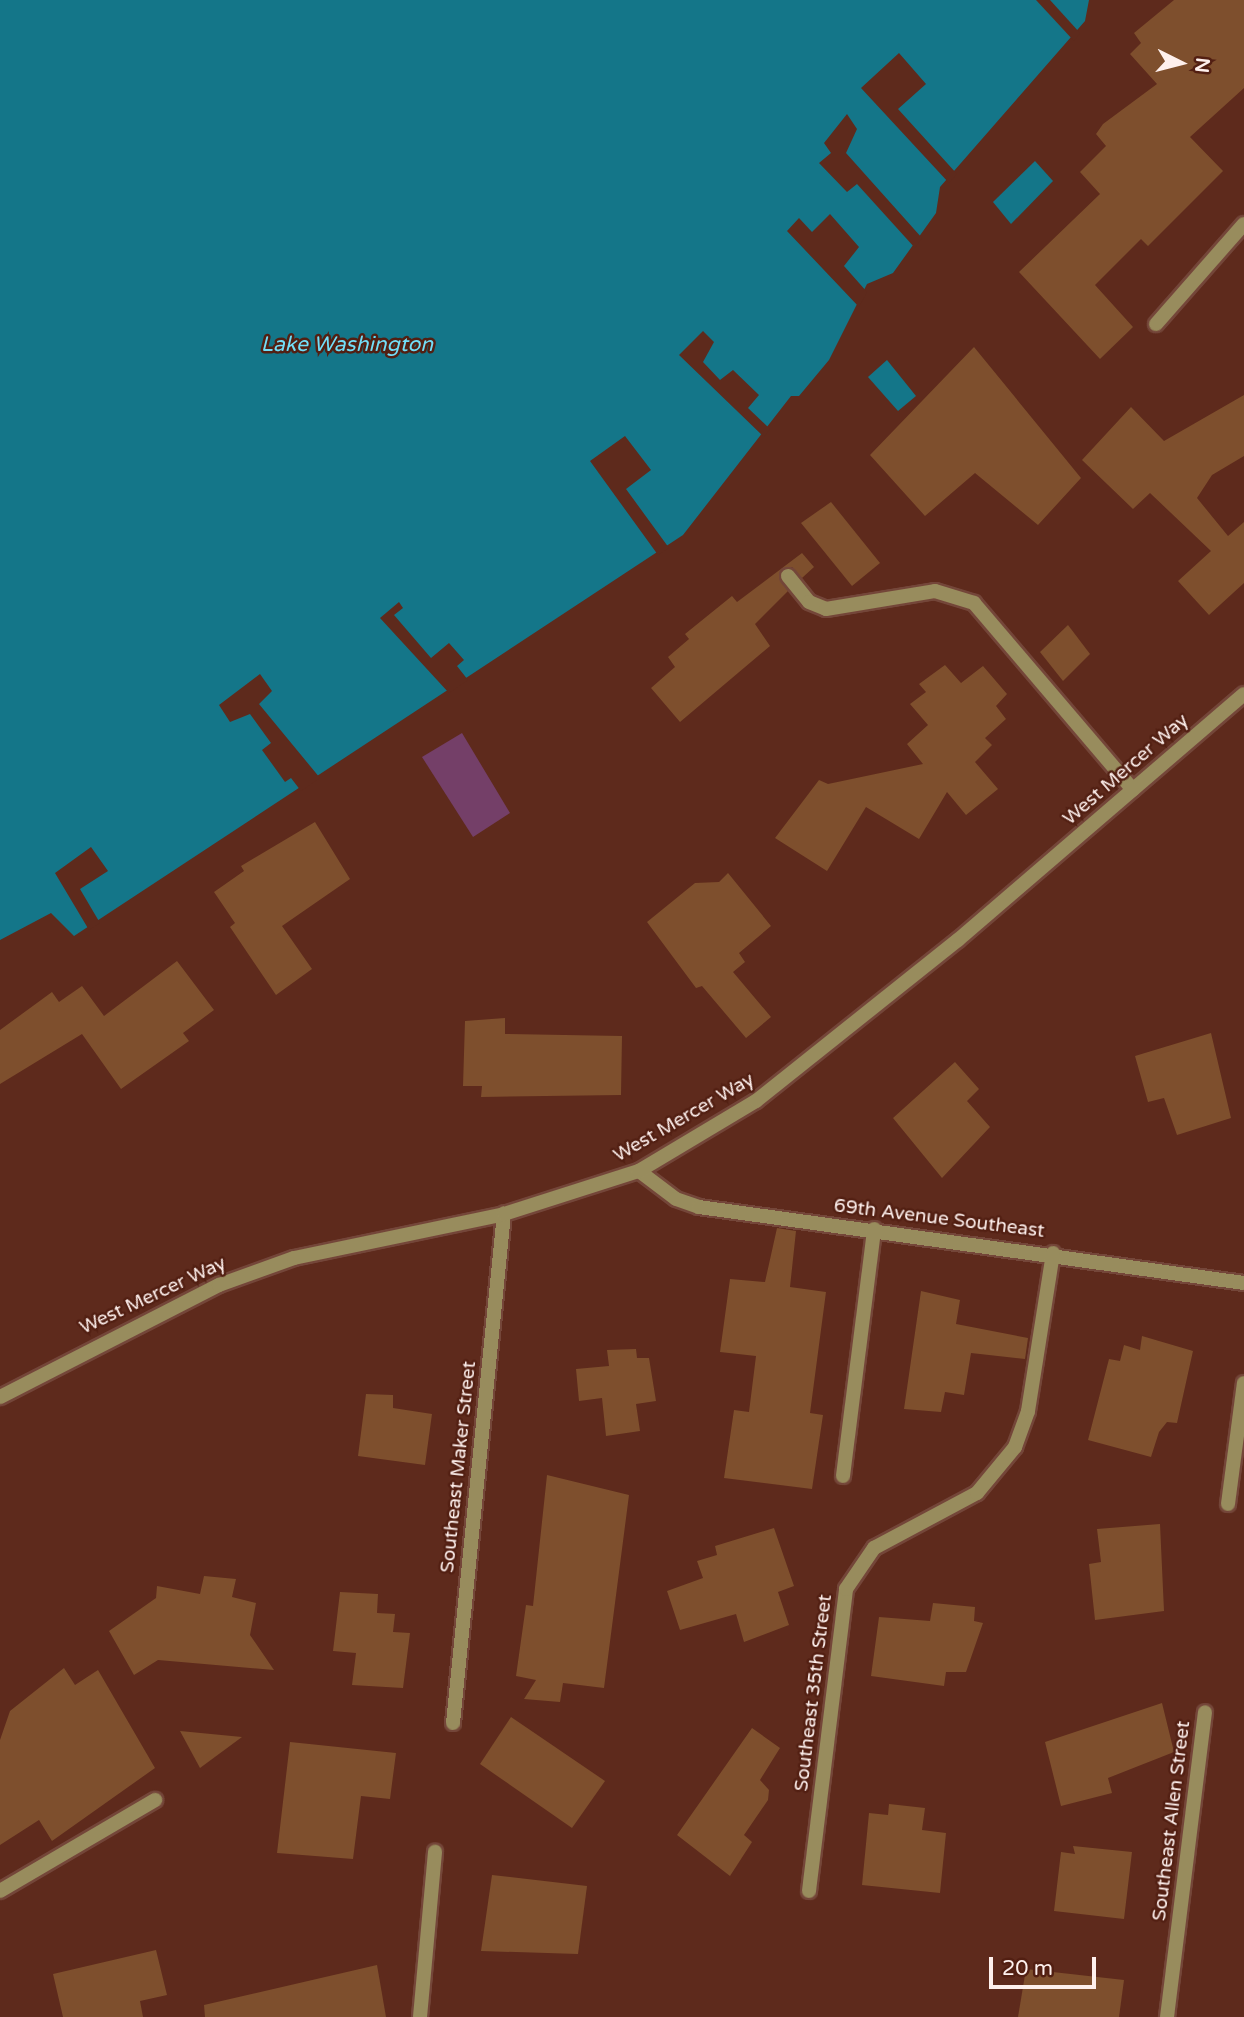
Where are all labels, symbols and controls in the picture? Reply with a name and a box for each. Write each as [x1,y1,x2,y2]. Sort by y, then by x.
north arrow [1146,28,1216,98]
text: N [1190,56,1214,74]
water label: Lake Washington [261,332,433,358]
street label: West Mercer Way [1059,709,1193,831]
street label: West Mercer Way [610,1069,758,1167]
street label: 69th Avenue Southeast [832,1195,1046,1243]
street label: West Mercer Way [76,1252,230,1340]
street label: Southeast Maker Street [437,1360,481,1574]
street label: Southeast 35th Street [791,1593,837,1793]
street label: Southeast Allen Street [1148,1720,1196,1922]
scale bar [992,1944,1099,1988]
text: 20 m [1002,1956,1053,1981]

